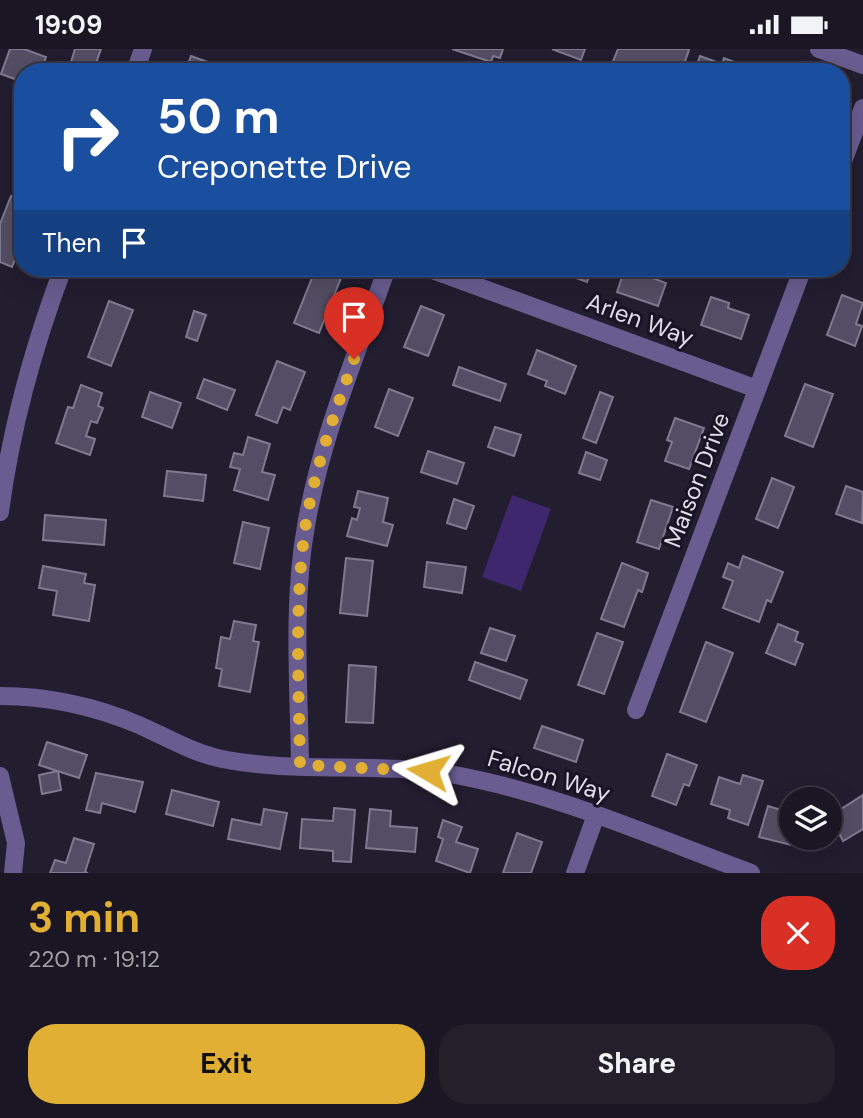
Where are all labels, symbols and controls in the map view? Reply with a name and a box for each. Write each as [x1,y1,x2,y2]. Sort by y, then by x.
text: 19:09 [35,8,102,42]
text: 50 m [157,84,280,148]
icon: right [42,91,133,182]
text: Creponette Drive [157,146,411,188]
icon: arrive [115,224,153,262]
text: Then [42,226,101,260]
street label: Arlen Way [582,286,698,353]
pin [324,287,384,359]
icon: arrive [335,298,373,336]
street label: Maison Drive [657,408,736,552]
position arrow [391,734,465,808]
street label: Falcon Way [484,742,614,809]
map controls [779,787,842,850]
button: layers [779,787,842,850]
text: 3 min [28,890,140,945]
button: close [761,896,835,970]
text: 220 m · 19:12 [28,944,160,974]
button: Exit [28,1024,425,1104]
button: Share [439,1024,835,1104]

